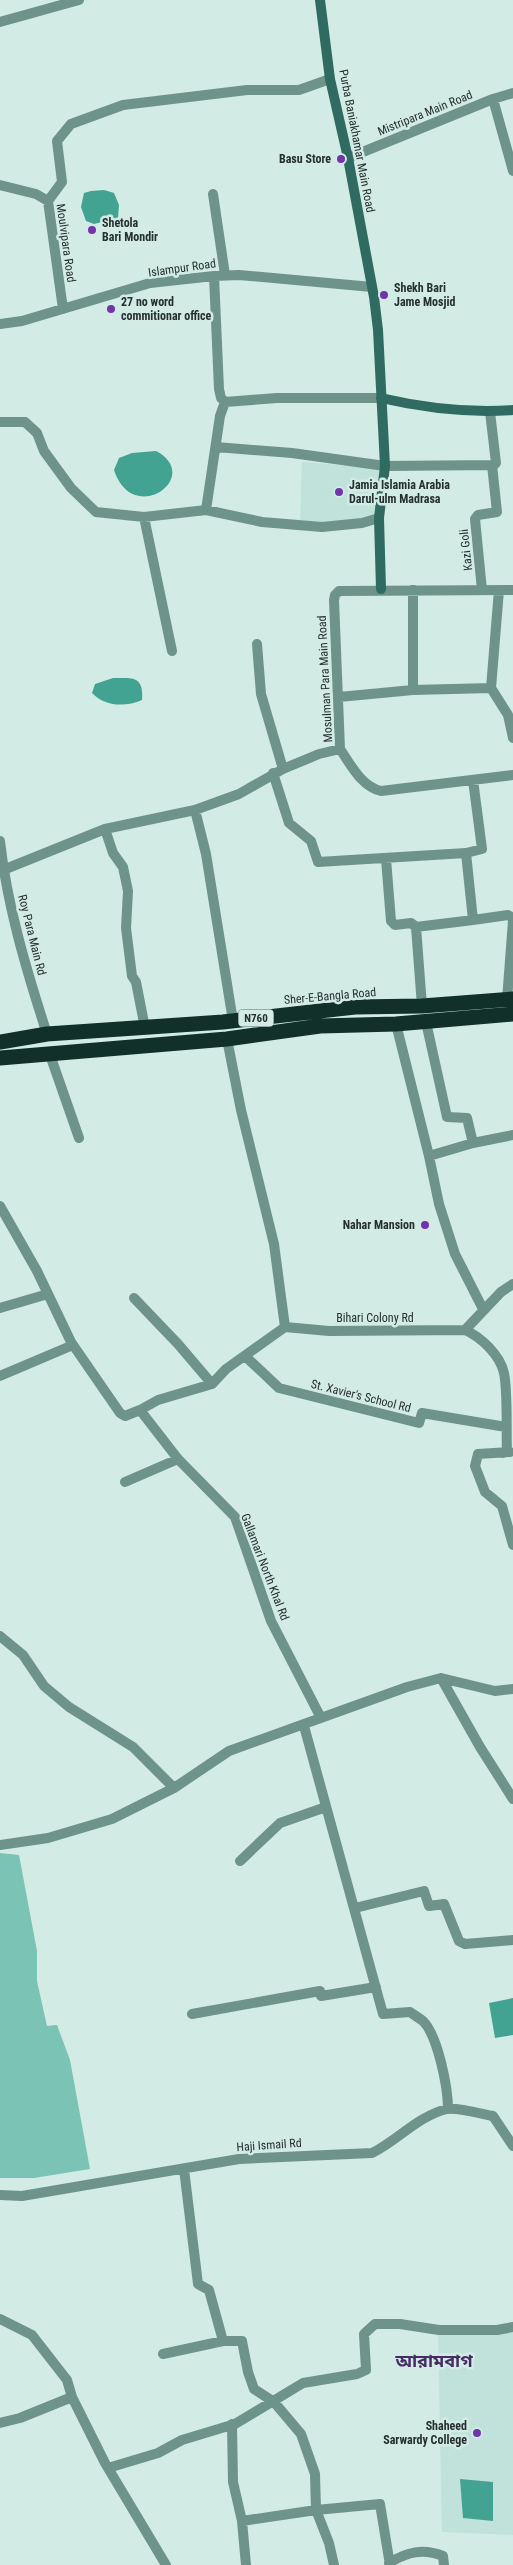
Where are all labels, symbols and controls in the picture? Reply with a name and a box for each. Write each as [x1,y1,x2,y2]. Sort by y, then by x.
street label: Purba Baniakhamar Main Road [336,68,378,214]
street label: Mistripara Main Road [376,88,475,138]
place label: Basu Store [279,152,331,166]
marker: Basu Store [335,153,347,165]
street label: Moulvipara Road [54,203,78,283]
place label: Shetola Bari Mondir [102,216,158,244]
marker: Shetola Bari Mondir [86,224,98,236]
street label: Islampur Road [147,256,217,280]
place label: Shekh Bari Jame Mosjid [394,281,455,309]
marker: Shekh Bari Jame Mosjid [378,289,390,301]
place label: 27 no word commitionar office [121,295,212,323]
marker: 27 no word commitionar office [105,303,117,315]
place label: Jamia Islamia Arabia Darul-ulm Madrasa [349,478,450,506]
marker: Jamia Islamia Arabia Darul-ulm Madrasa [333,486,345,498]
street label: Kazi Goli [457,529,475,571]
street label: Mosulman Para Main Road [315,615,335,743]
street label: Roy Para Main Rd [15,893,49,977]
street label: Sher-E-Bangla Road [283,985,377,1007]
road number: N760 [238,1010,274,1026]
place label: Nahar Mansion [343,1218,415,1232]
marker: Nahar Mansion [419,1219,431,1231]
street label: Bihari Colony Rd [336,1311,414,1325]
street label: St. Xavier's School Rd [310,1377,412,1415]
street label: Gallamari North Khal Rd [238,1512,292,1623]
street label: Haji Ismail Rd [236,2136,302,2154]
district label: আরামবাগ [394,2350,473,2371]
place label: Shaheed Sarwardy College [383,2419,467,2447]
marker: Shaheed Sarwardy College [471,2427,483,2439]

